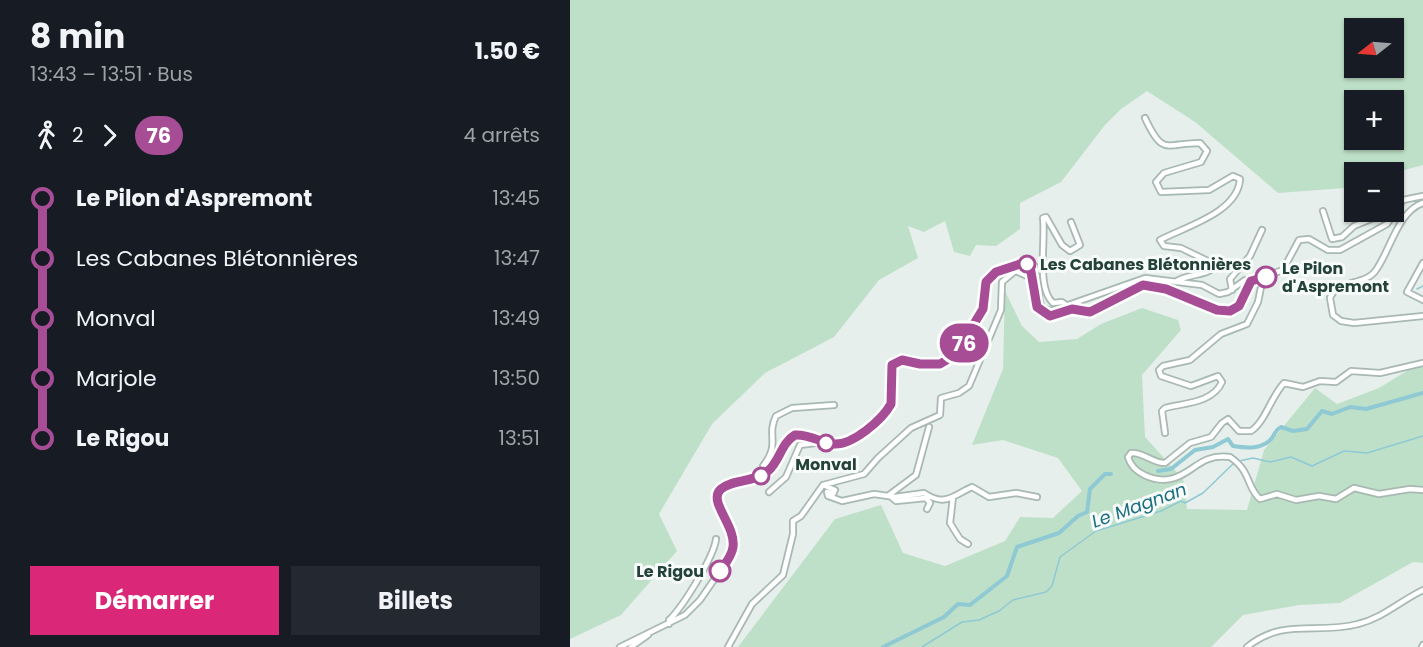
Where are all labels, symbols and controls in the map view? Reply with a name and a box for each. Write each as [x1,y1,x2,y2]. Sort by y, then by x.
text: 8 min [30,13,125,60]
north arrow [1344,18,1404,78]
map controls [1344,18,1404,222]
text: 1.50 € [475,36,540,67]
text: 13:43 – 13:51 · Bus [30,60,193,88]
button: + [1344,90,1404,150]
icon: walk [30,119,63,152]
icon: forward [93,119,126,152]
text: 2 [72,121,84,149]
text: 76 [147,121,171,150]
text: 4 arrêts [464,121,540,149]
button: − [1344,162,1404,222]
text: Le Pilon d'Aspremont [76,183,312,214]
text: 13:45 [492,184,540,212]
text: Les Cabanes Blétonnières [76,243,358,274]
text: 13:47 [494,244,540,272]
place label: Les Cabanes Blétonnières [1040,253,1251,276]
marker: Les Cabanes Blétonnières [1018,255,1036,273]
place label: Le Pilon d'Aspremont [1282,257,1389,298]
marker: Le Pilon d'Aspremont [1255,266,1277,288]
text: Monval [76,303,156,334]
text: 13:49 [492,304,540,332]
line badge: 76 [937,324,991,362]
text: 76 [952,329,976,358]
text: Marjole [76,363,157,394]
text: 13:50 [492,364,540,392]
text: Le Rigou [76,423,169,454]
text: 13:51 [499,424,540,452]
marker: Monval [817,434,835,452]
place label: Monval [795,453,857,476]
unlabelled marker [752,467,770,485]
water label: Le Magnan [1088,476,1190,534]
place label: Le Rigou [636,560,704,583]
marker: Le Rigou [709,560,731,582]
button: Démarrer [30,566,279,635]
button: Billets [291,566,540,635]

